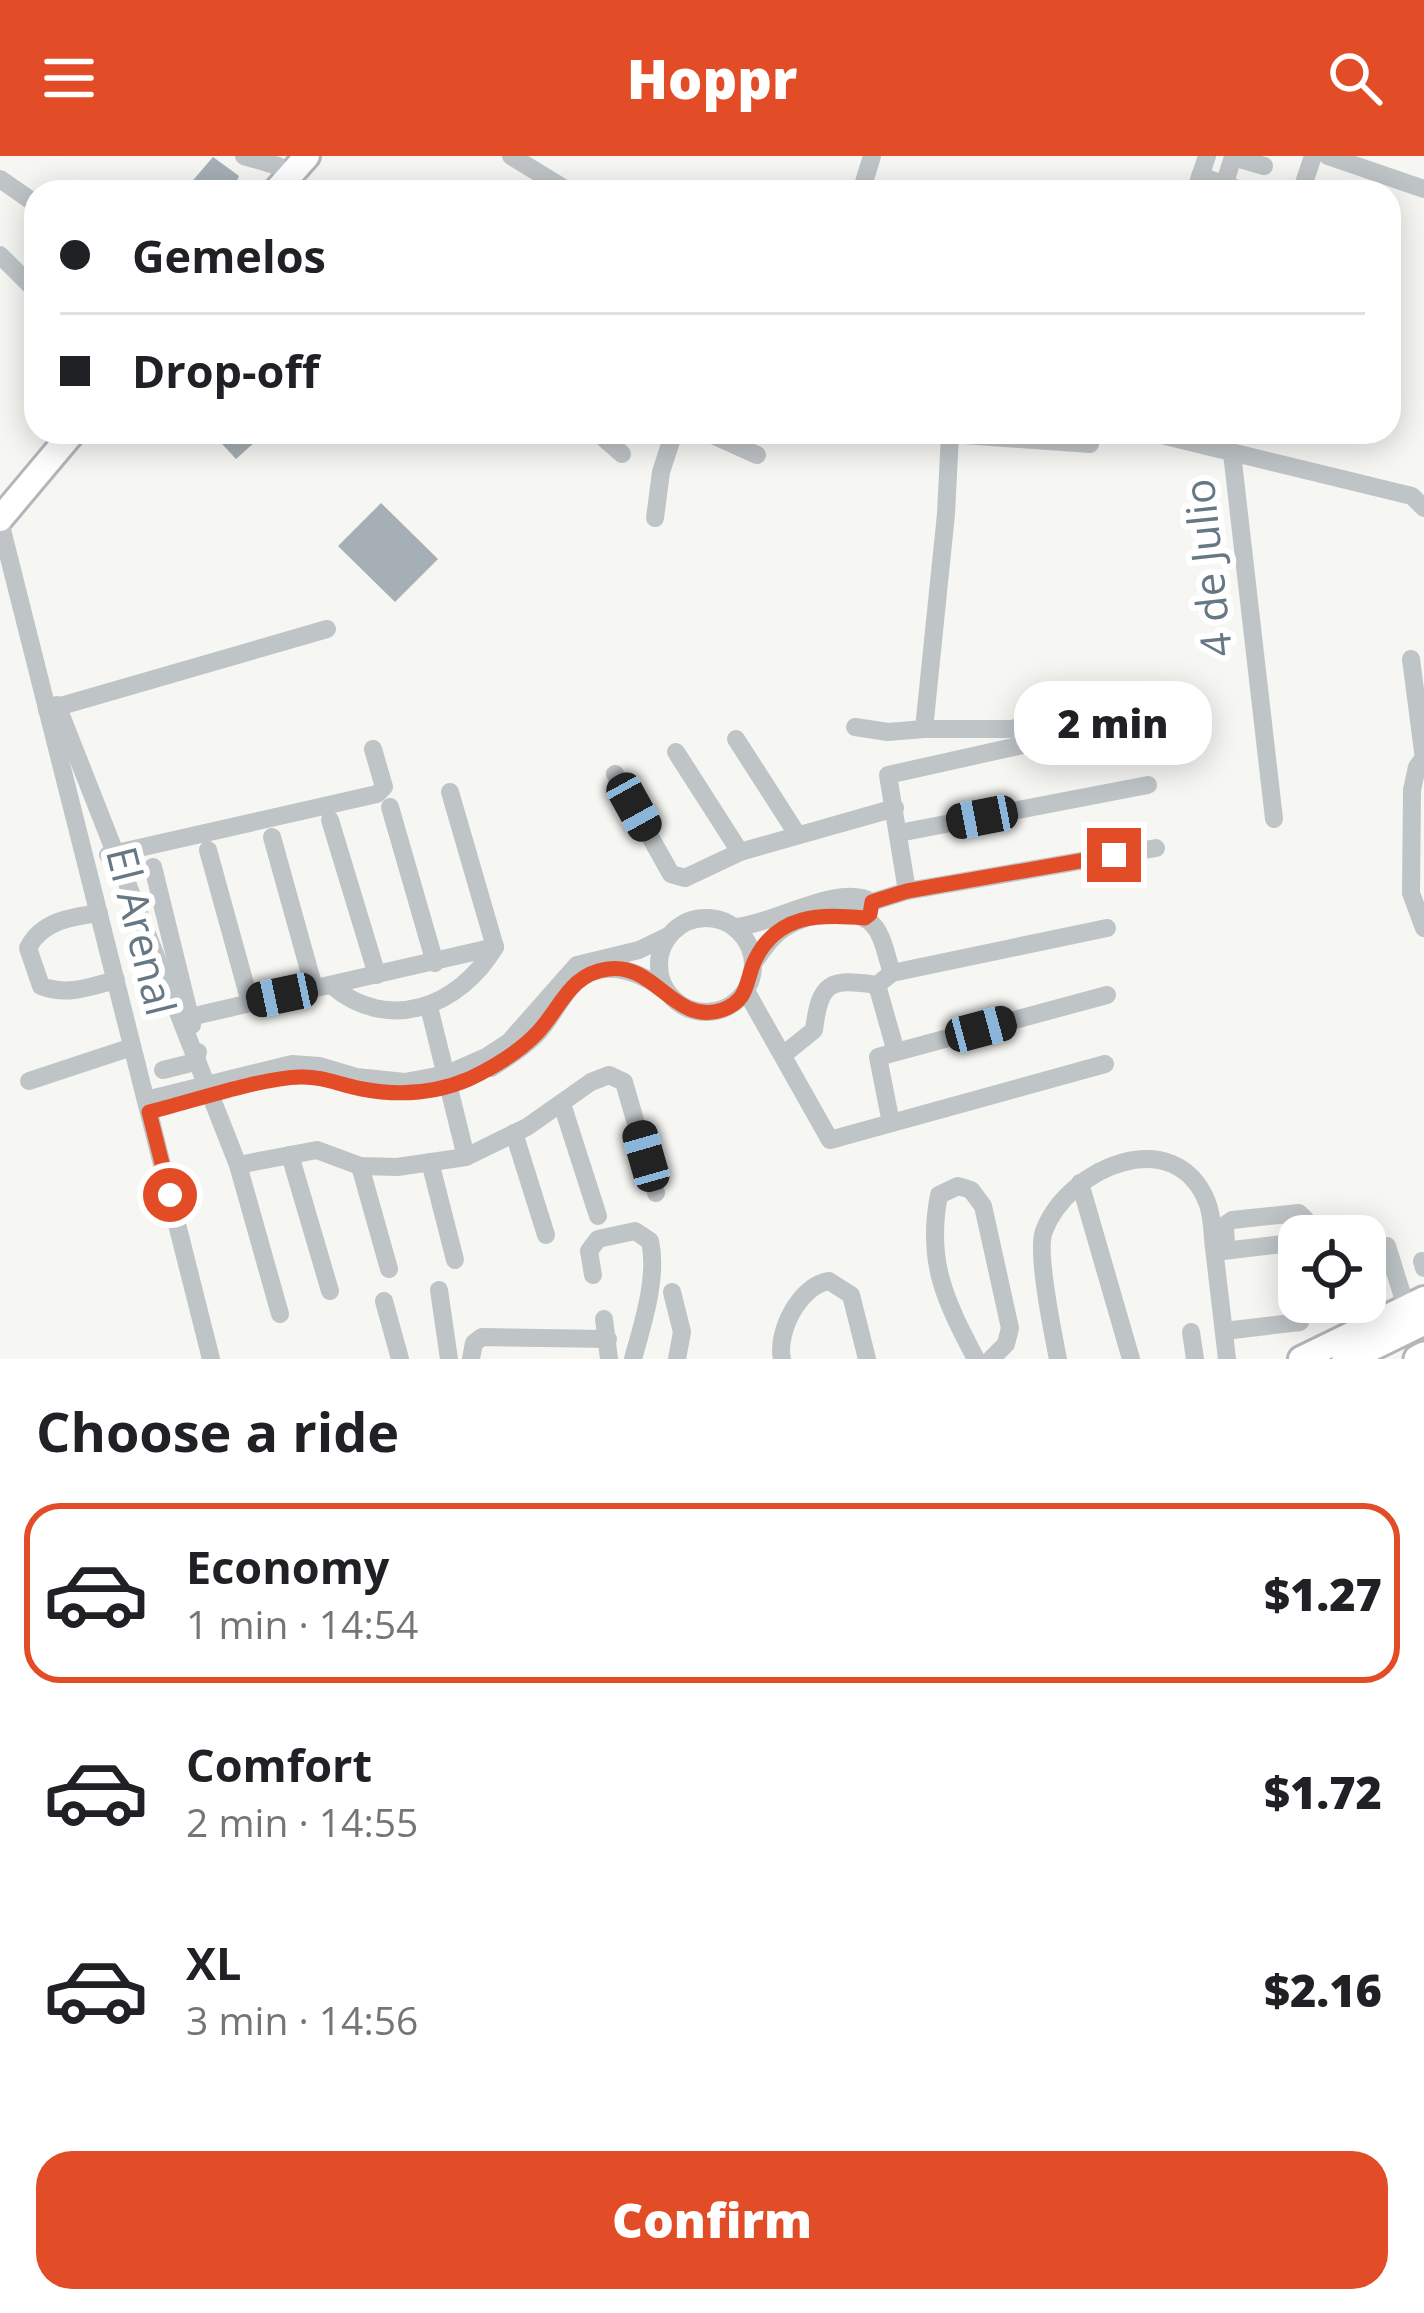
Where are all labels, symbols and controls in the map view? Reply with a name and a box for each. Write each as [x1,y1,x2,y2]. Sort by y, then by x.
text: Hoppr [627,41,797,115]
icon: menu [36,45,102,111]
icon: search [1322,45,1388,111]
text: Gemelos [132,225,326,286]
text: Drop-off [132,340,319,401]
street label: 4 de Julio [1169,476,1244,660]
callout: 2 min [1015,681,1213,765]
text: 2 min [1058,696,1168,749]
car [601,767,667,847]
car [943,792,1021,842]
route end [1087,828,1141,882]
street label: El Arenal [94,840,191,1021]
car [243,970,321,1020]
car [942,1002,1020,1056]
car [619,1116,673,1196]
route start [143,1168,197,1222]
map controls [1278,1215,1386,1323]
button: locate [1278,1215,1386,1323]
text: Choose a ride [36,1394,399,1468]
text: Economy [186,1536,389,1597]
icon: car [42,1539,150,1647]
text: $1.27 [1264,1563,1382,1624]
text: 1 min · 14:54 [186,1597,418,1650]
text: Comfort [186,1734,372,1795]
icon: car [42,1737,150,1845]
text: $1.72 [1264,1761,1382,1822]
text: 2 min · 14:55 [186,1795,418,1848]
text: XL [186,1932,241,1993]
icon: car [42,1935,150,2043]
text: $2.16 [1264,1959,1382,2020]
text: 3 min · 14:56 [186,1993,418,2046]
button: Confirm [36,2151,1388,2289]

